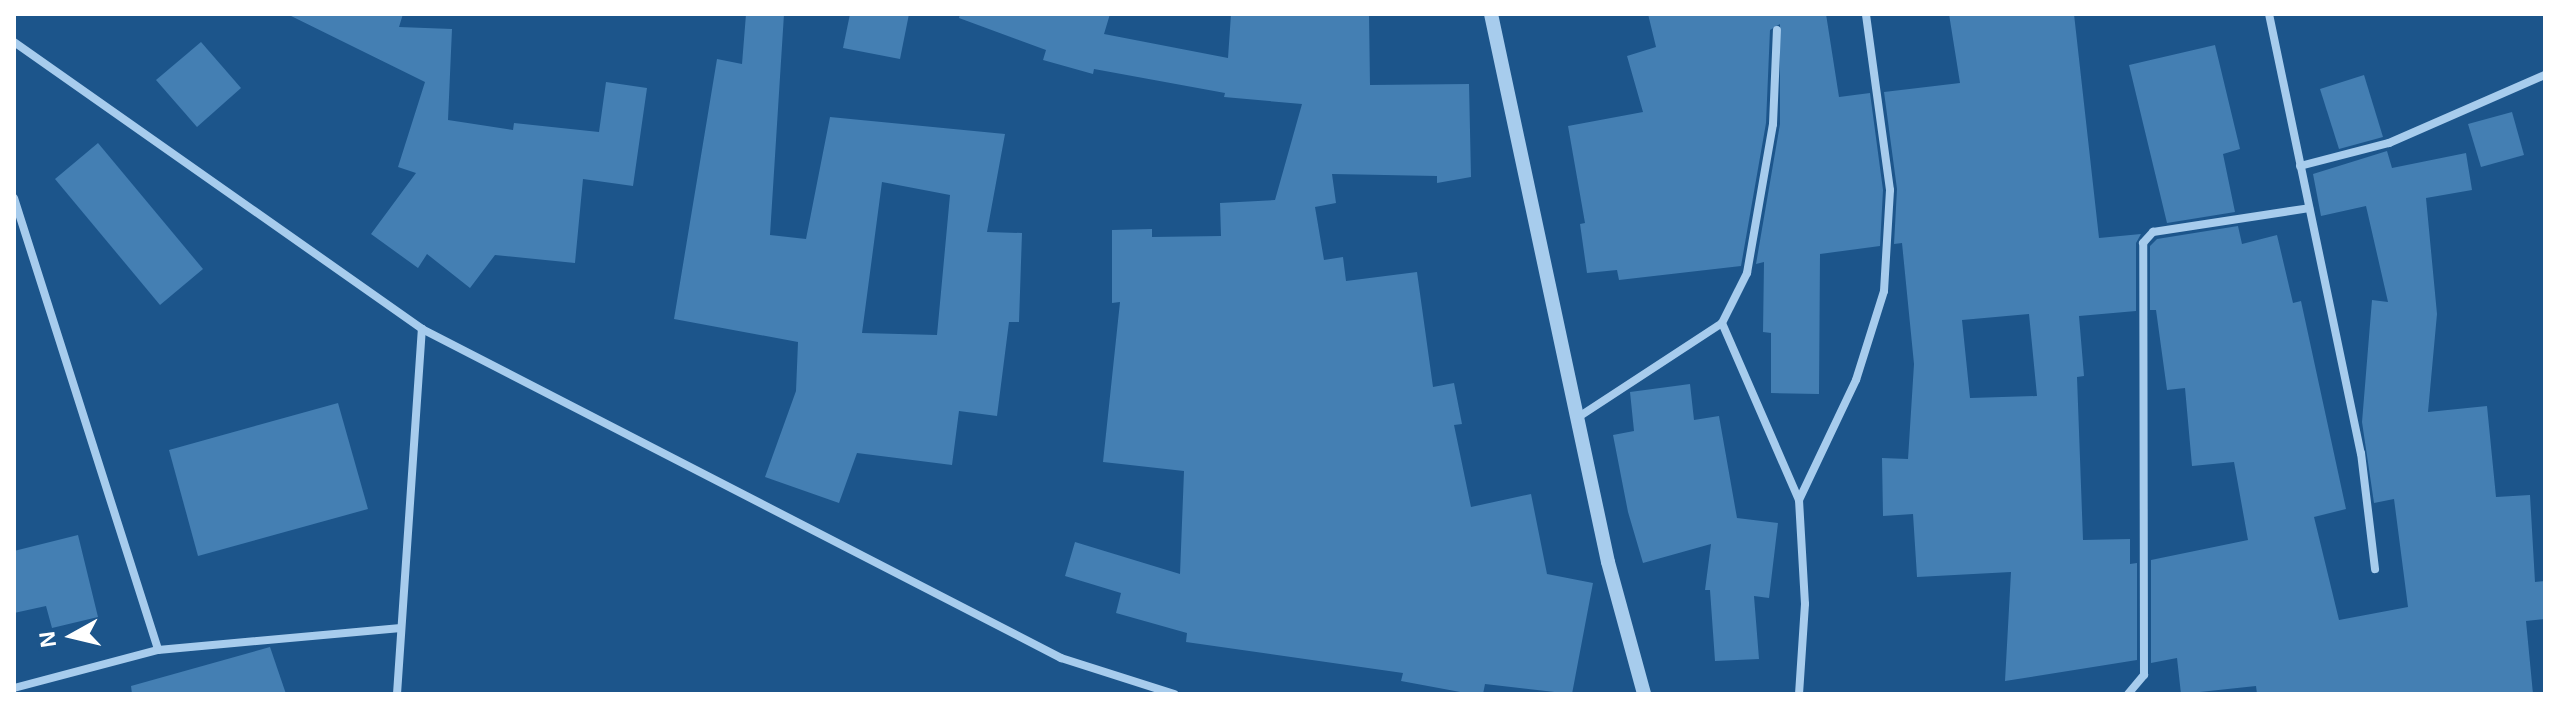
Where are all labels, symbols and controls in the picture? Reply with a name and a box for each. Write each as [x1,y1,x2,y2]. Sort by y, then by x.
north arrow [32,596,112,676]
text: N [34,630,61,649]

